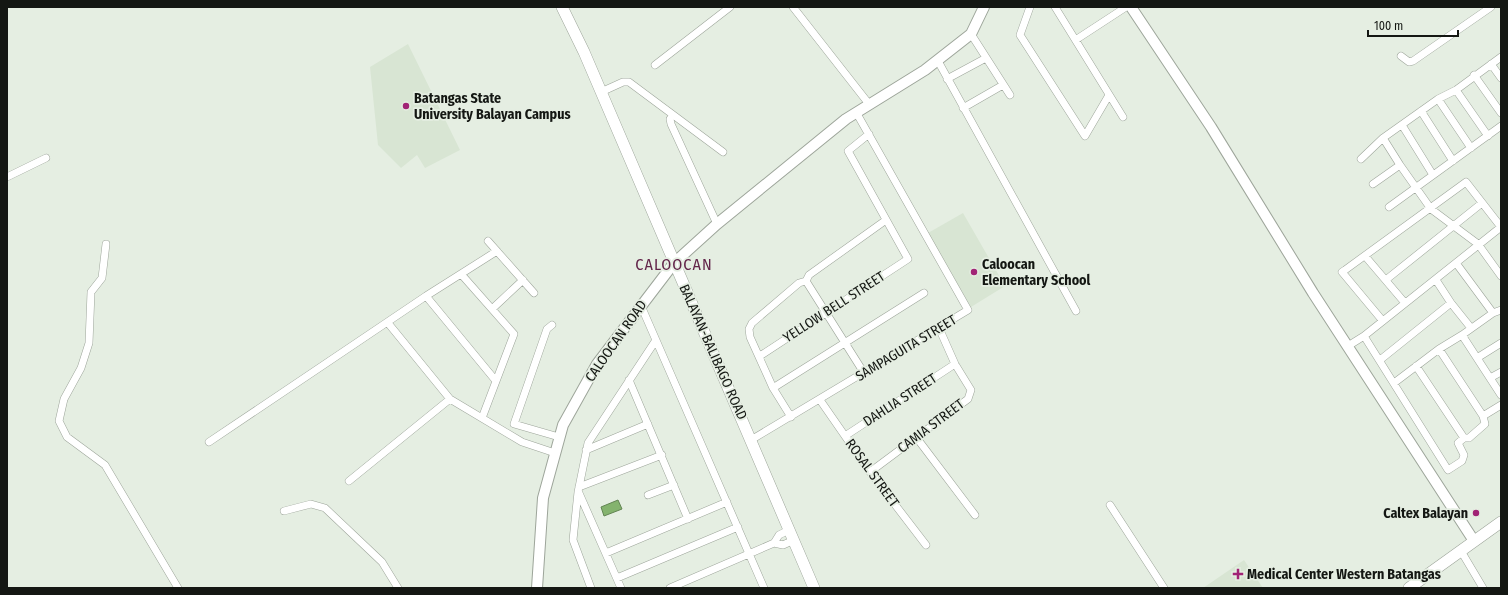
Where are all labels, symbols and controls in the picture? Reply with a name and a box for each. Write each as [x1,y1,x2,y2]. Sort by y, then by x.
scale bar [1368,12,1458,38]
text: 100 m [1374,19,1403,33]
place label: Batangas State University Balayan Campus [414,90,571,123]
marker: Batangas State University Balayan Campus [401,101,411,111]
district label: CALOOCAN [635,255,713,274]
place label: Caloocan Elementary School [982,256,1091,289]
street label: YELLOW BELL STREET [780,267,889,346]
marker: Caloocan Elementary School [969,267,979,277]
street label: BALAYAN-BALIBAGO ROAD [675,282,751,422]
street label: CALOOCAN ROAD [582,297,650,385]
street label: SAMPAGUITA STREET [852,311,960,385]
street label: DAHLIA STREET [860,370,941,430]
street label: CAMIA STREET [894,395,968,457]
street label: ROSAL STREET [841,435,903,511]
place label: Caltex Balayan [1383,505,1468,522]
marker: Caltex Balayan [1471,508,1481,518]
place label: Medical Center Western Batangas [1247,566,1441,583]
marker: Medical Center Western Batangas [1232,568,1244,580]

